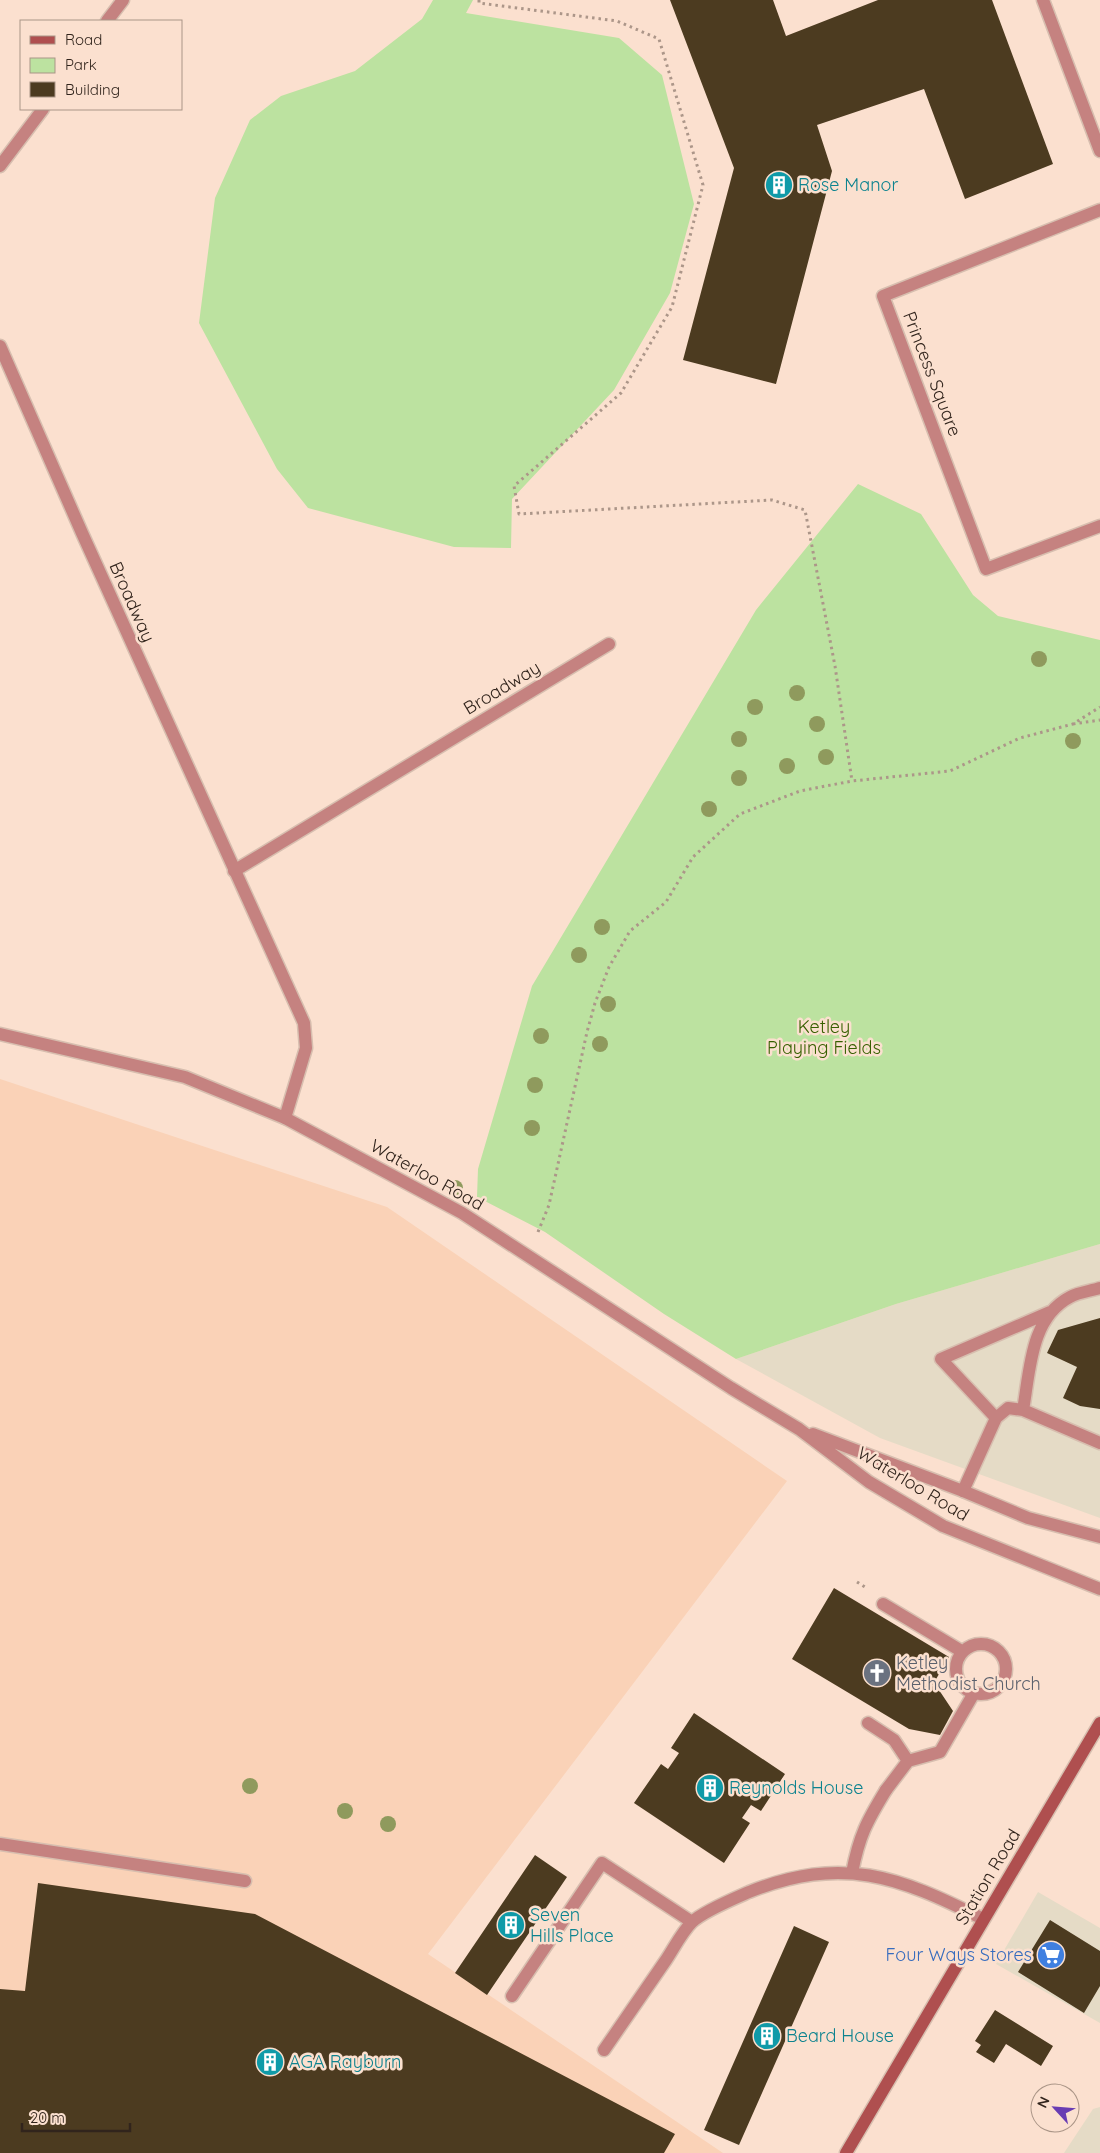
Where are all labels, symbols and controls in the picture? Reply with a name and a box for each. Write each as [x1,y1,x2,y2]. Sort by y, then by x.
legend [20,20,182,110]
text: Road [65,30,102,49]
text: Park [65,55,97,74]
text: Building [65,80,120,99]
building icon: Rose Manor [764,170,794,200]
place label: Rose Manor [798,173,898,196]
street label: Princess Square [898,308,967,440]
street label: Broadway [105,558,160,646]
street label: Broadway [459,656,544,719]
park label: Ketley Playing Fields [767,1015,881,1059]
street label: Waterloo Road [366,1134,488,1215]
street label: Waterloo Road [853,1441,973,1526]
place label: Ketley Methodist Church [896,1651,1041,1695]
church icon: Ketley Methodist Church [862,1658,892,1688]
building icon: Reynolds House [695,1773,725,1803]
place label: Reynolds House [729,1776,863,1799]
street label: Station Road [950,1825,1025,1929]
place label: Seven Hills Place [530,1903,614,1947]
building icon: Seven Hills Place [496,1910,526,1940]
supermarket icon: Four Ways Stores [1036,1940,1066,1970]
place label: Four Ways Stores [885,1943,1032,1966]
building icon: Beard House [752,2021,782,2051]
place label: Beard House [786,2024,894,2047]
building icon: AGA Rayburn [255,2047,285,2077]
place label: AGA Rayburn [289,2050,401,2073]
north arrow [1030,2083,1080,2133]
text: N [1033,2094,1054,2111]
scale bar [22,2100,130,2132]
text: 20 m [30,2108,65,2127]

